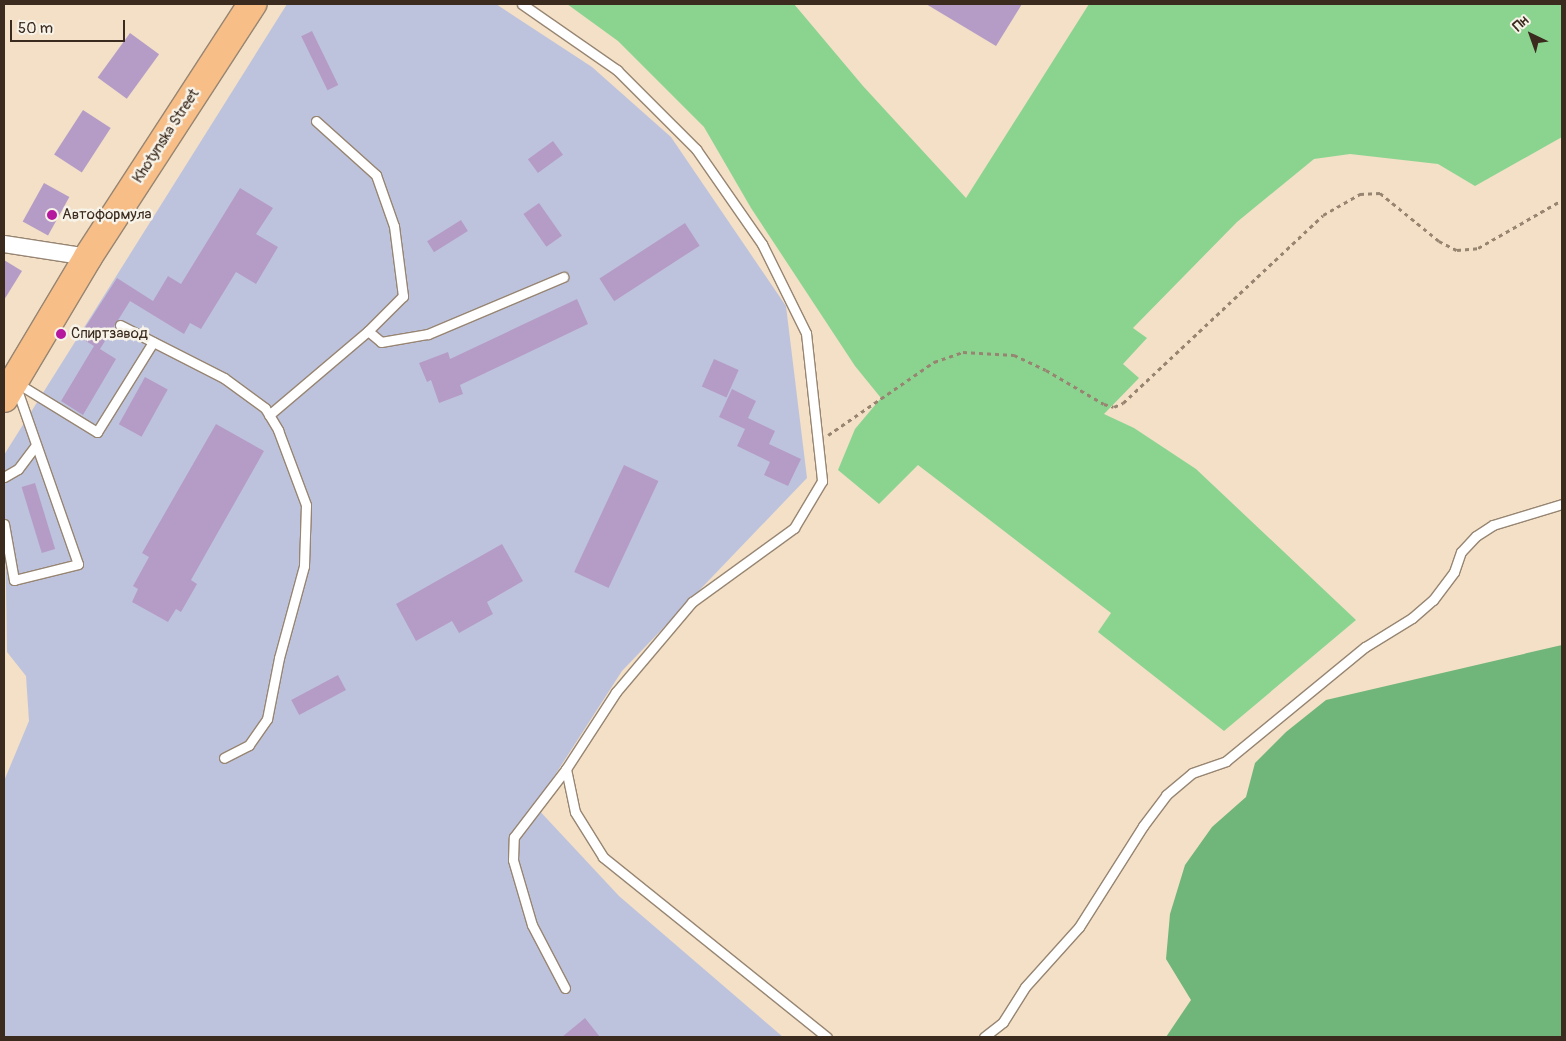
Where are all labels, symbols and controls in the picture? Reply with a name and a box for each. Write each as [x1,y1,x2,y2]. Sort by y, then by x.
scale bar [12,10,128,42]
north arrow [1506,10,1556,60]
text: Пн [1509,12,1532,35]
text: 50 m [18,19,53,38]
street label: Khotynska Street [129,86,203,186]
place label: Автоформула [62,206,152,224]
marker: Автоформула [46,209,58,221]
place label: Спиртзавод [71,325,148,343]
marker: Спиртзавод [55,328,67,340]

